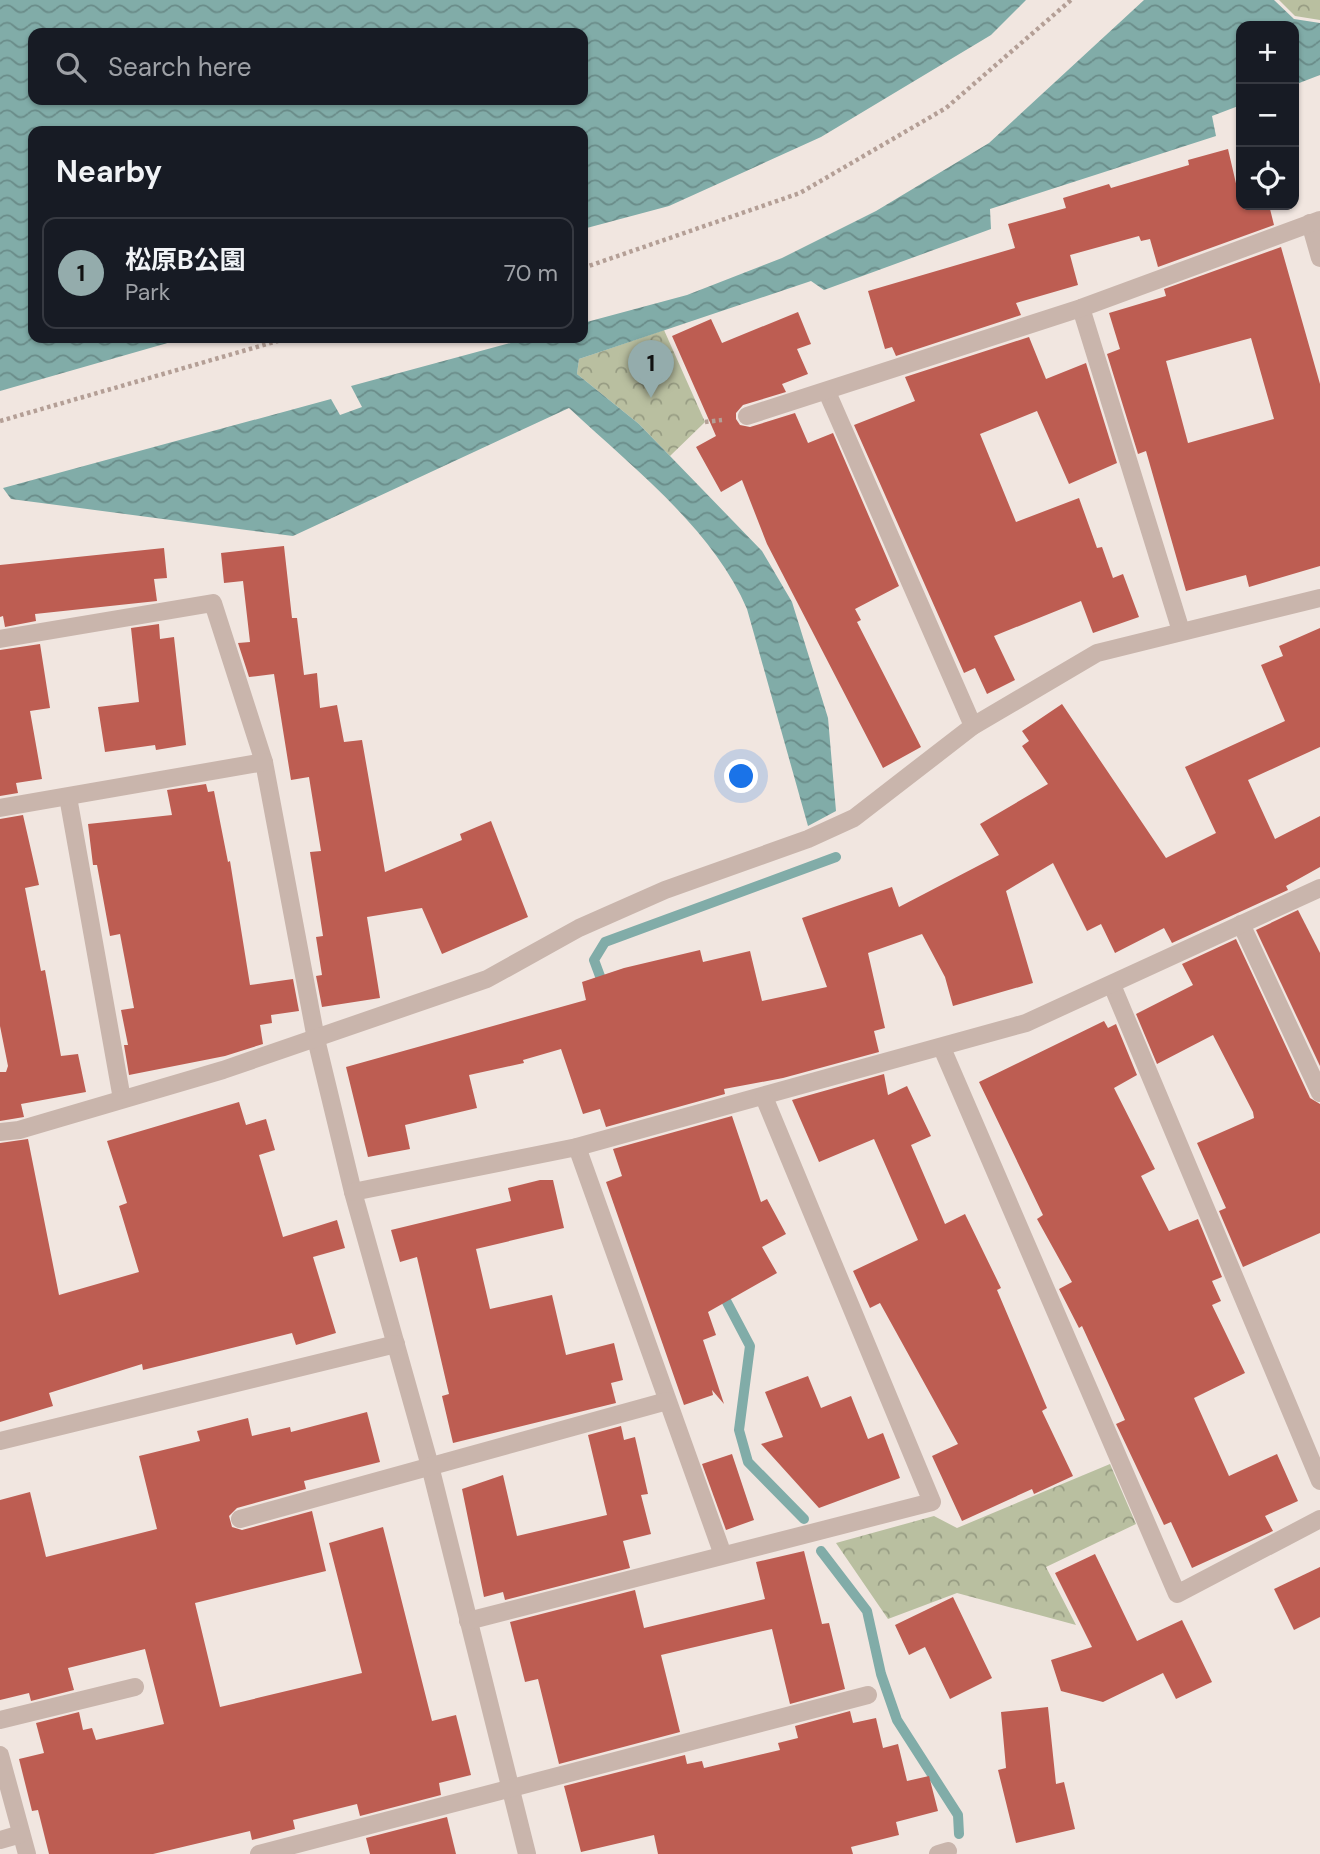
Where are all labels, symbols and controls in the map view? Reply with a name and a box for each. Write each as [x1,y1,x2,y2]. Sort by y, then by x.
map controls [1236,21,1299,210]
button: + [1236,21,1299,84]
search box [28,28,588,105]
icon: search [52,48,90,86]
text: Search here [108,50,251,84]
button: − [1236,84,1299,147]
button: locate [1236,147,1299,210]
text: Nearby [56,152,162,191]
text: 松原B公園 [125,243,246,277]
text: 1 [77,258,85,288]
text: 70 m [504,258,558,288]
text: Park [125,277,170,307]
pin: 1 [628,340,674,398]
your location [724,759,758,793]

